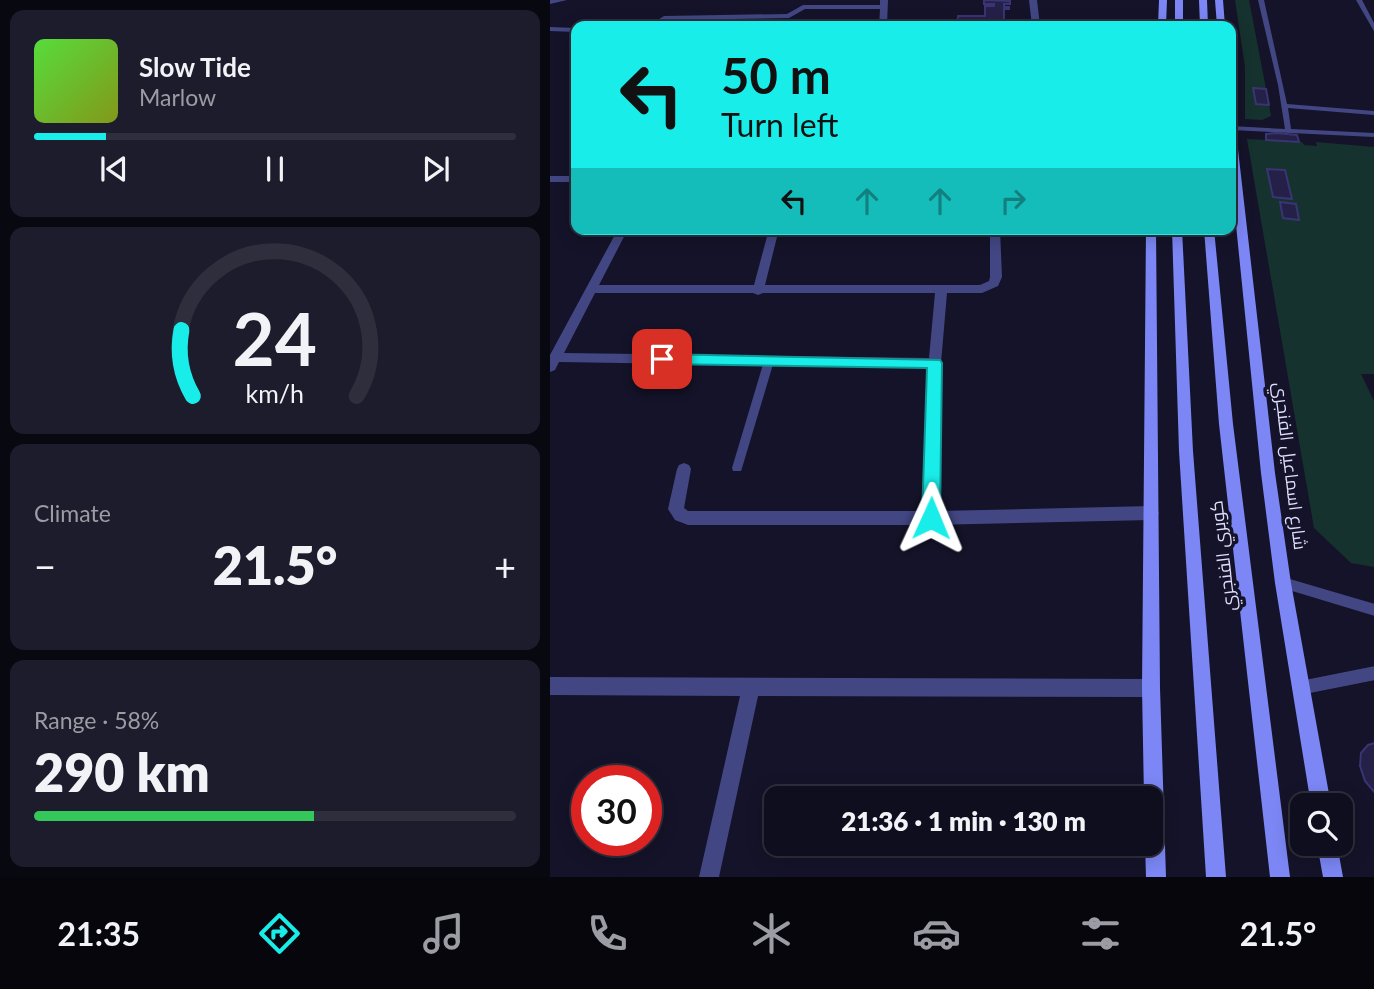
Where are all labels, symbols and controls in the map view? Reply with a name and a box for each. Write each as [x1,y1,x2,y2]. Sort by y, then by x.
text: 50 m [721,46,831,104]
icon: left [606,49,697,140]
text: Slow Tide [139,51,251,83]
text: Marlow [139,83,216,111]
text: Turn left [721,105,838,144]
icon: previous [95,150,133,188]
icon: pause [256,150,294,188]
icon: next [417,150,455,188]
icon: left [775,182,813,220]
icon: ahead [848,182,886,220]
icon: ahead [921,182,959,220]
icon: right [994,182,1032,220]
text: 24 [233,295,317,383]
pin [632,329,692,389]
icon: arrive [643,340,681,378]
text: km/h [246,378,304,408]
street label: شارع اسماعيل الفنجري [1266,381,1312,552]
position arrow [894,481,968,555]
text: Climate [34,499,111,527]
street label: كوبري الفنجري [1204,499,1244,613]
text: 21.5° [213,534,337,596]
text: − [34,543,56,589]
text: + [494,543,516,589]
text: Range · 58% [34,706,159,734]
text: 290 km [34,741,210,803]
speed limit sign: 30 [571,765,662,856]
map controls [1290,793,1353,856]
button: search [1290,793,1353,856]
text: 21:36 · 1 min · 130 m [841,805,1086,837]
icon: directions [255,909,304,958]
icon: music [419,909,468,958]
icon: phone [583,909,632,958]
icon: climate [747,909,796,958]
icon: car [912,909,961,958]
icon: filters [1076,909,1125,958]
text: 21:35 [58,914,140,953]
text: 21.5° [1240,914,1316,953]

